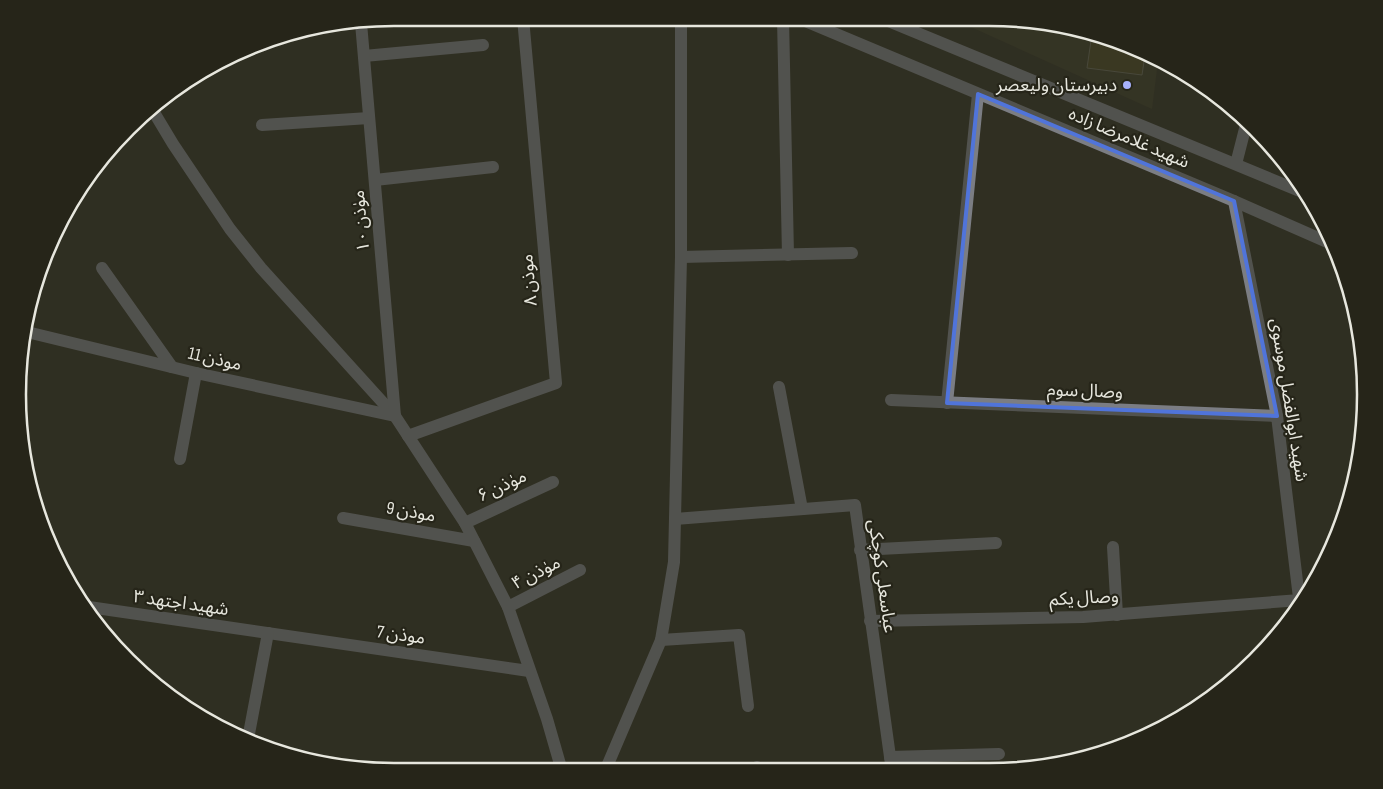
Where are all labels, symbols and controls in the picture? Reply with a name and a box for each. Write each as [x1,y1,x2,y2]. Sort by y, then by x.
place label: دبیرستان ولیعصر [995,75,1117,96]
marker: دبیرستان ولیعصر [1121,79,1133,91]
street label: شهید غلامرضا زاده [1066,103,1192,173]
street label: موٰذن ۱۰ [348,189,374,253]
street label: موذن ۸ [516,253,542,307]
street label: شهید ابوالفضل موسوی [1266,317,1312,483]
street label: موذن 11 [186,343,244,375]
street label: وصال سوم [1046,379,1123,406]
street label: موٰذن ۶ [474,465,530,507]
street label: موذن 9 [385,497,437,527]
street label: عباسعلی کوچکی [864,518,900,634]
street label: موٰذن ۴ [508,552,564,594]
street label: شهید اجتهد ۳ [132,586,230,620]
street label: وصال یکم [1049,586,1119,612]
street label: موذن 7 [375,621,427,649]

